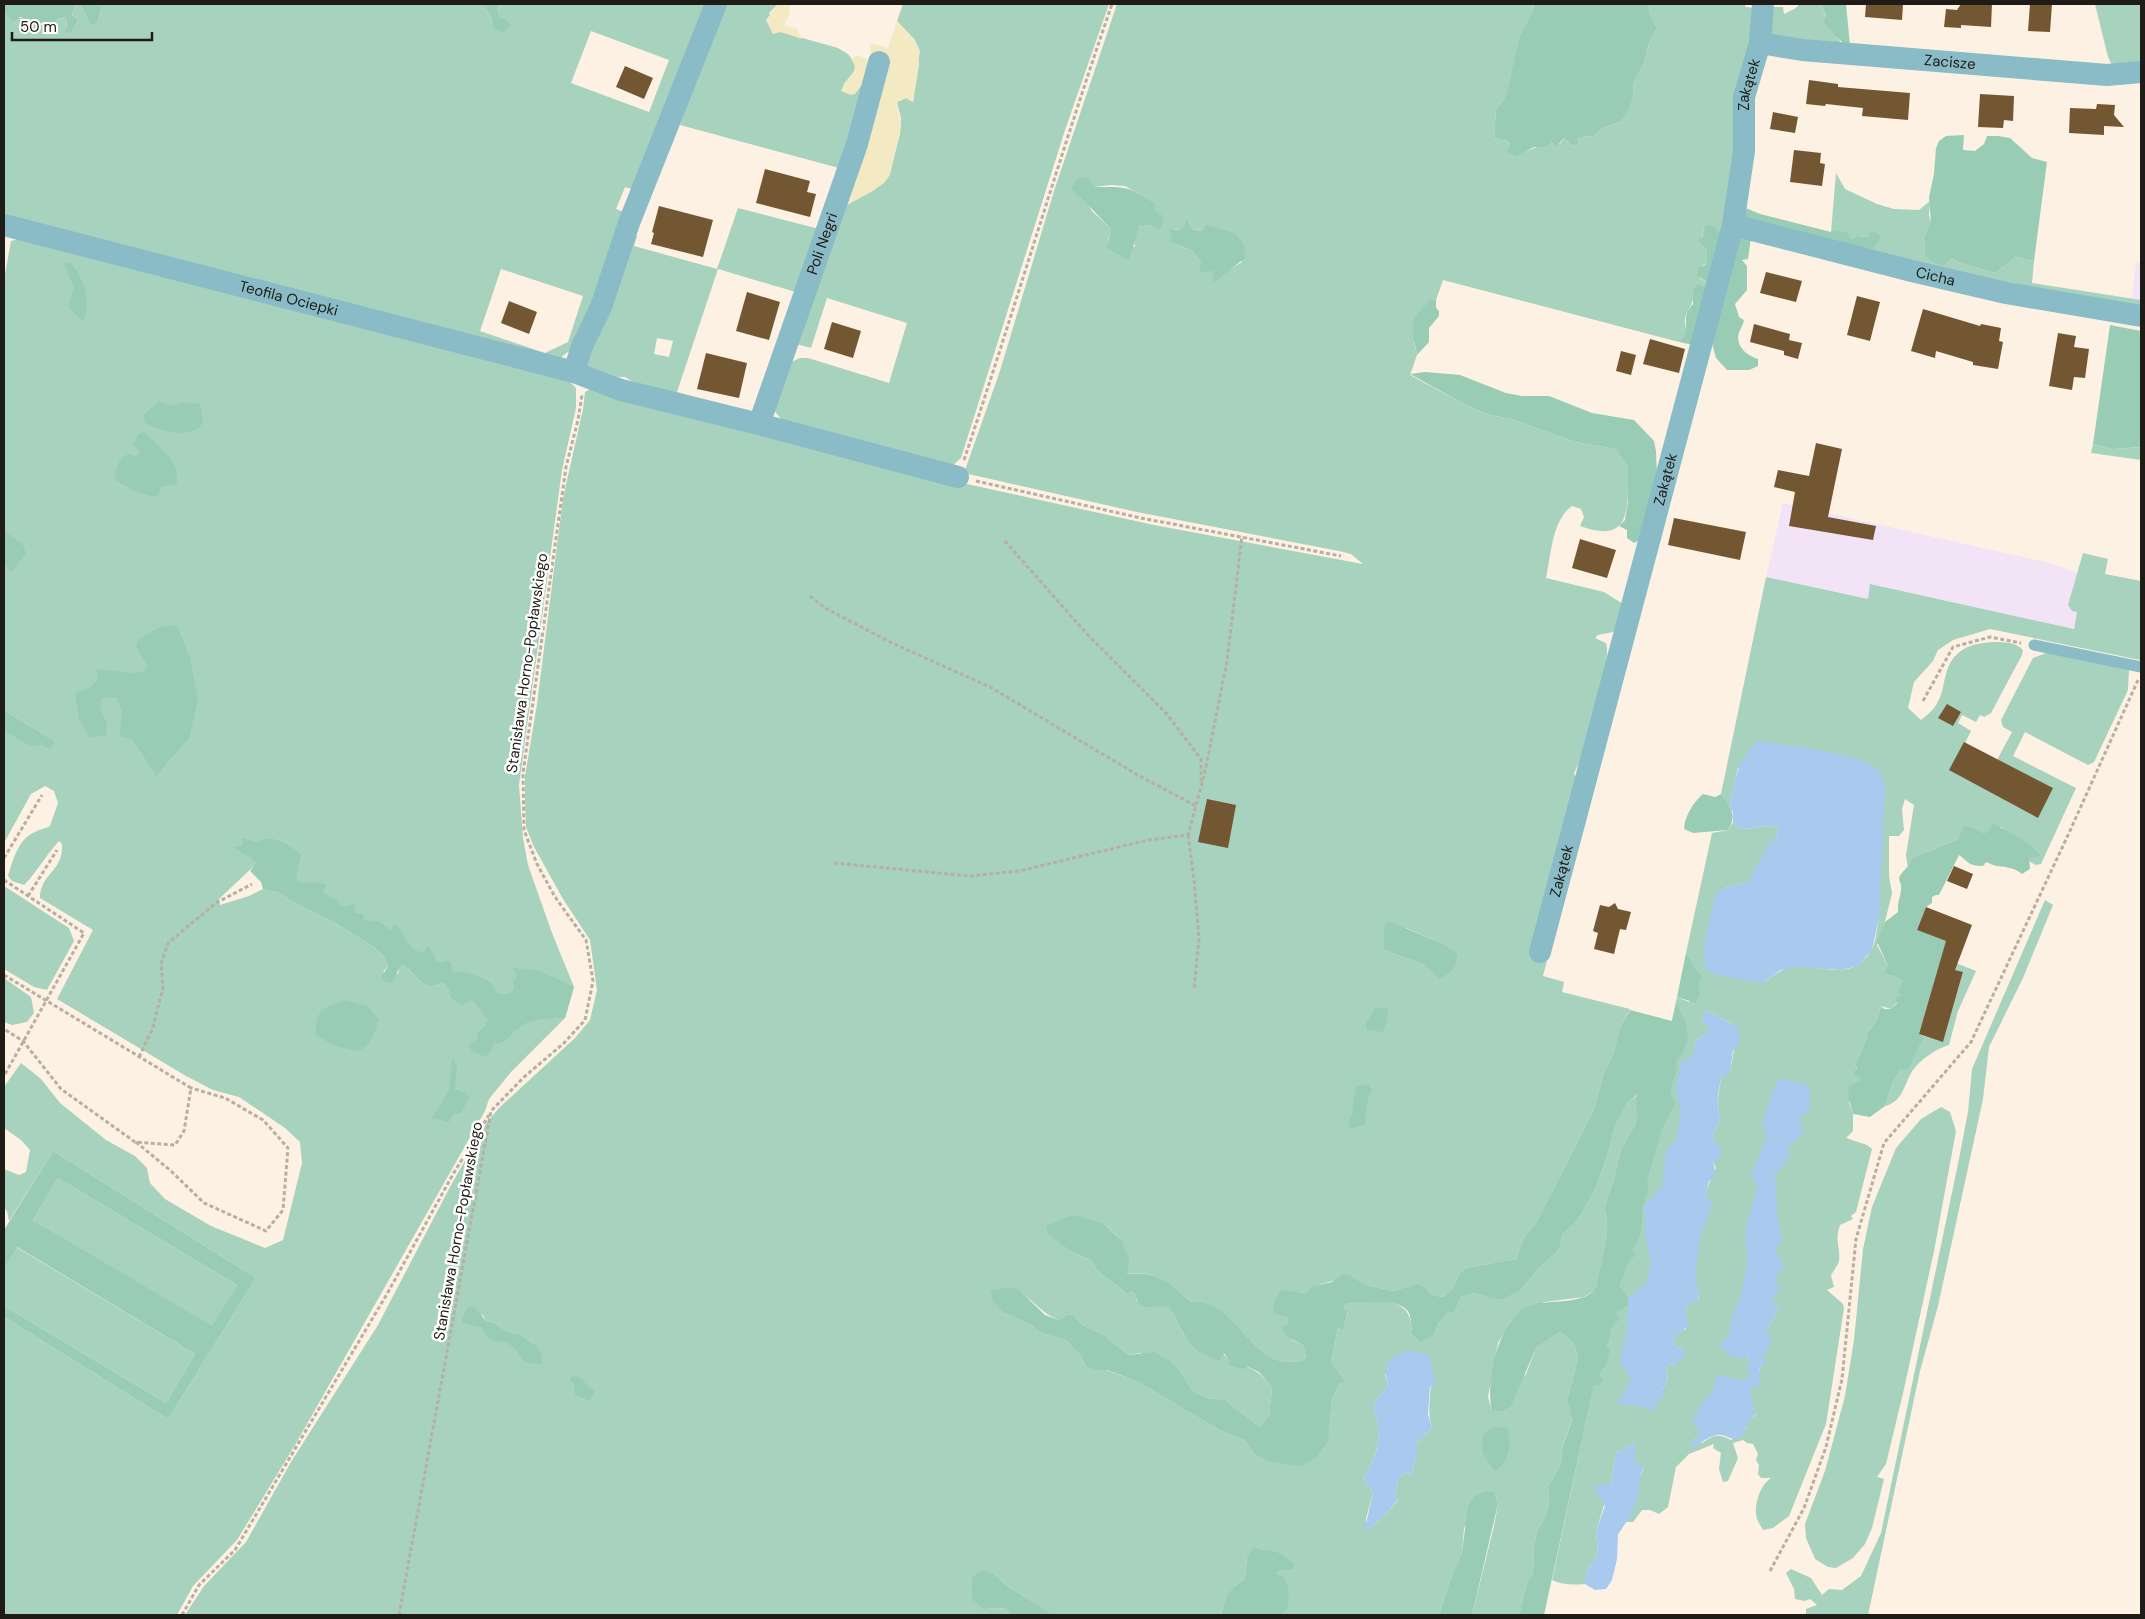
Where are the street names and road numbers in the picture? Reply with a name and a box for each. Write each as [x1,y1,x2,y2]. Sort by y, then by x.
street label: Zacisze [1923,50,1976,74]
street label: Zakątek [1734,56,1765,111]
street label: Poli Negri [802,210,842,277]
street label: Cicha [1914,262,1957,291]
street label: Teofila Ociepki [237,276,340,321]
street label: Zakątek [1649,451,1682,508]
street label: Stanisława Horno-Popławskiego [502,552,552,774]
street label: Zakątek [1545,842,1578,899]
street label: Stanisława Horno-Popławskiego [429,1120,487,1342]

